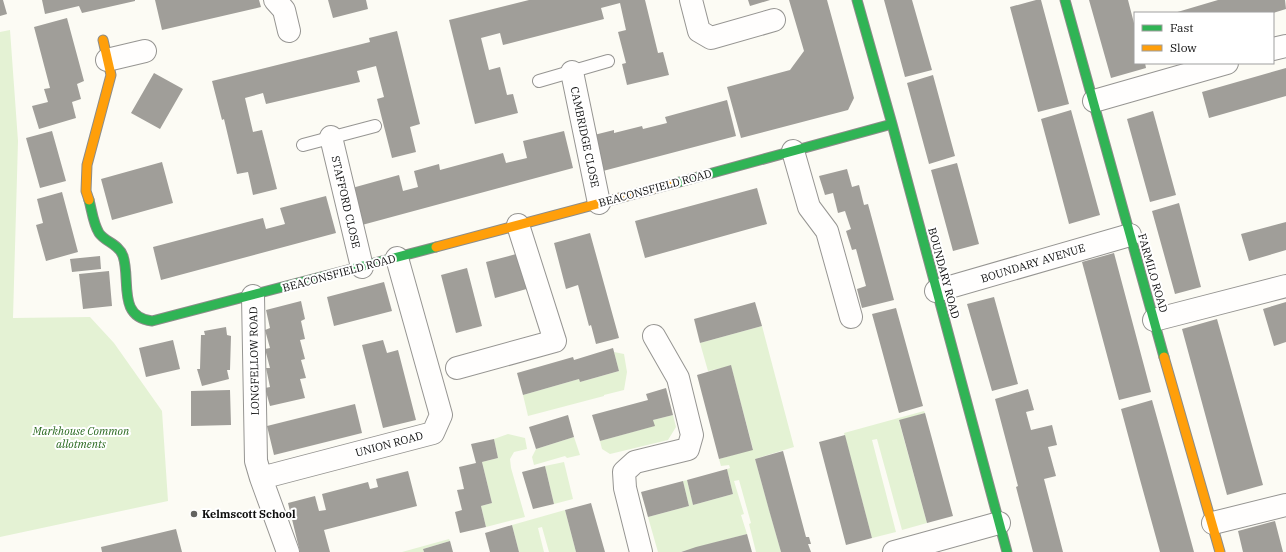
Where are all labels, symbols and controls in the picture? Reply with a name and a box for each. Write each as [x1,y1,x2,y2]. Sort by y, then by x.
legend [1134,12,1274,64]
text: Fast [1170,20,1194,35]
text: Slow [1170,40,1197,55]
street label: CAMBRIDGE CLOSE [567,85,603,189]
street label: STAFFORD CLOSE [329,154,363,250]
street label: BEACONSFIELD ROAD [597,166,713,210]
street label: BOUNDARY ROAD [925,226,963,320]
street label: FARMILO ROAD [1135,232,1171,314]
street label: BOUNDARY AVENUE [979,240,1087,286]
street label: BEACONSFIELD ROAD [281,251,397,295]
street label: LONGFELLOW ROAD [246,306,262,415]
park label: Markhouse Common allotments [32,424,130,451]
street label: UNION ROAD [354,428,425,460]
place label: Kelmscott School [202,507,296,521]
marker: Kelmscott School [189,509,199,519]

